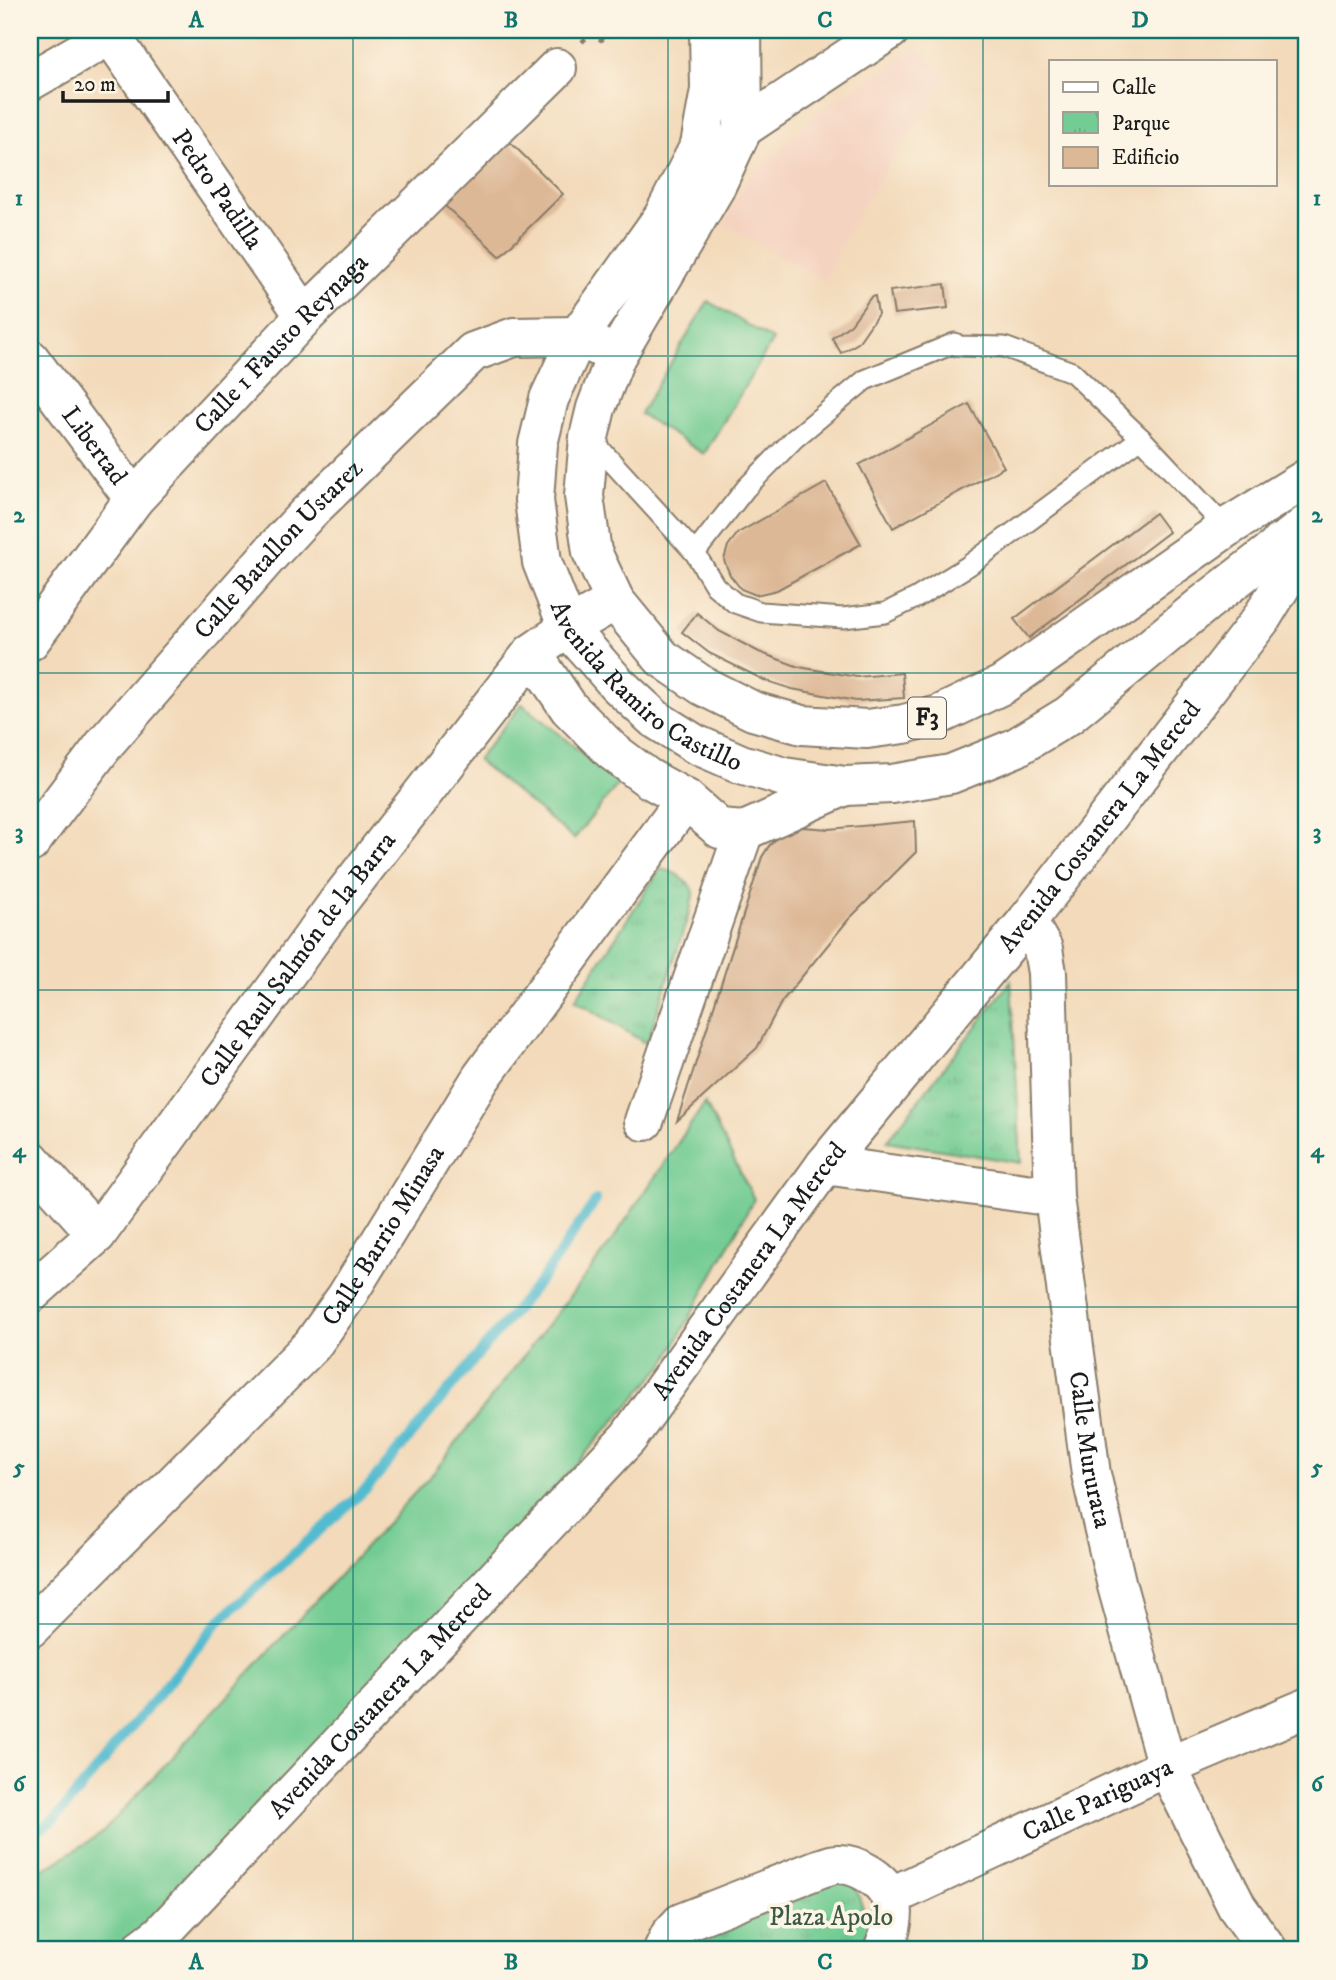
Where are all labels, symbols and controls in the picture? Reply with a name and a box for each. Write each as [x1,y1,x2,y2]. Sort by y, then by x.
text: A [188,6,205,35]
text: B [504,6,518,35]
text: C [817,6,833,35]
text: D [1131,6,1149,35]
scale bar [63,60,168,104]
legend [1049,60,1276,186]
text: 20 m [74,72,116,98]
text: Calle [1112,75,1156,101]
text: Parque [1112,111,1170,137]
street label: Pedro Padilla [164,123,271,256]
text: Edificio [1112,145,1179,171]
text: 1 [15,184,23,213]
text: 1 [1313,184,1321,213]
street label: Calle 1 Fausto Reynaga [187,246,375,441]
street label: Libertad [54,400,135,492]
street label: Calle Batallon Ustarez [187,452,370,646]
text: 2 [13,501,25,530]
text: 2 [1311,501,1323,530]
street label: Avenida Ramiro Castillo [542,596,747,779]
street label: Avenida Costanera La Merced [991,694,1208,960]
road number: F3 [908,698,946,738]
text: 3 [15,818,23,847]
text: 3 [1313,818,1321,847]
street label: Calle Raul Salmón de la Barra [192,825,403,1094]
street label: Avenida Costanera La Merced [644,1135,854,1406]
text: 4 [12,1136,27,1165]
text: 4 [1310,1136,1325,1165]
street label: Calle Barrio Minasa [314,1139,452,1332]
street label: Calle Mururata [1061,1369,1120,1531]
text: 5 [12,1453,25,1482]
text: 5 [1310,1453,1323,1482]
street label: Avenida Costanera La Merced [261,1577,499,1826]
street label: Calle Pariguaya [1017,1750,1178,1849]
text: 6 [13,1770,27,1799]
text: 6 [1311,1770,1325,1799]
park label: Plaza Apolo [769,1901,893,1934]
text: A [188,1948,205,1977]
text: B [504,1948,518,1977]
text: C [817,1948,833,1977]
text: D [1131,1948,1149,1977]

